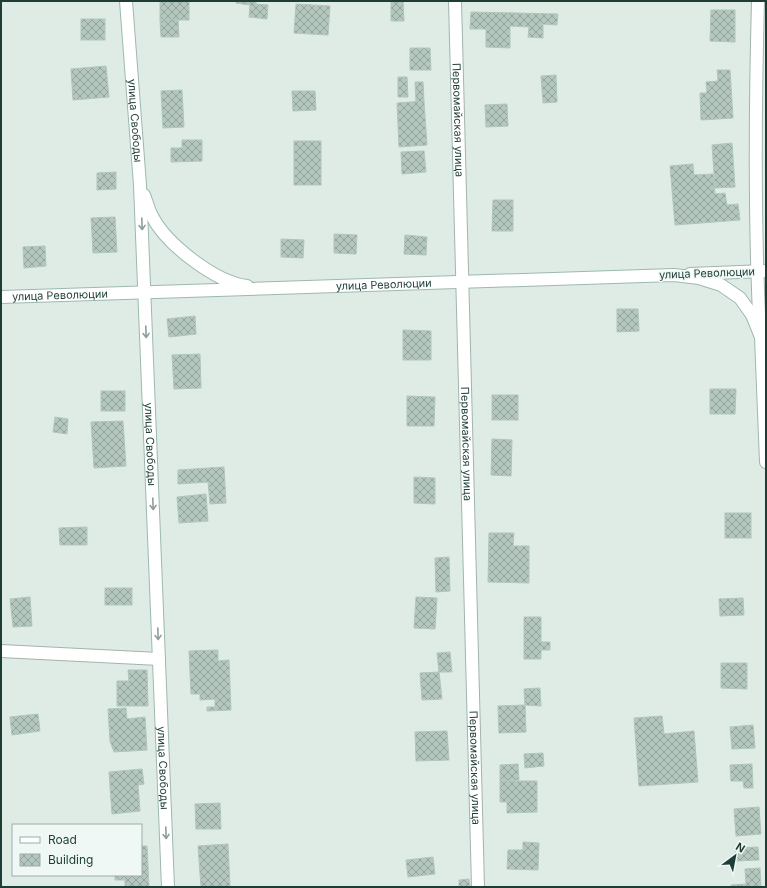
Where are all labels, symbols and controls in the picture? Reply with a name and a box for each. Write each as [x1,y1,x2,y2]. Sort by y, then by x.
street label: Первомайская улица [450,63,467,177]
street label: улица Свободы [125,79,145,163]
one-way arrow [138,217,145,230]
street label: улица Революции [659,264,755,282]
street label: улица Революции [336,276,432,293]
street label: улица Революции [12,287,108,304]
one-way arrow [142,325,149,338]
street label: Первомайская улица [458,387,475,501]
street label: улица Свободы [142,402,159,486]
one-way arrow [149,497,156,510]
one-way arrow [154,627,162,640]
street label: Первомайская улица [466,710,483,825]
street label: улица Свободы [155,726,172,810]
legend [12,824,142,876]
one-way arrow [162,826,170,839]
text: Road [48,832,77,847]
north arrow [715,836,755,876]
text: N [733,839,748,856]
text: Building [48,852,93,867]

